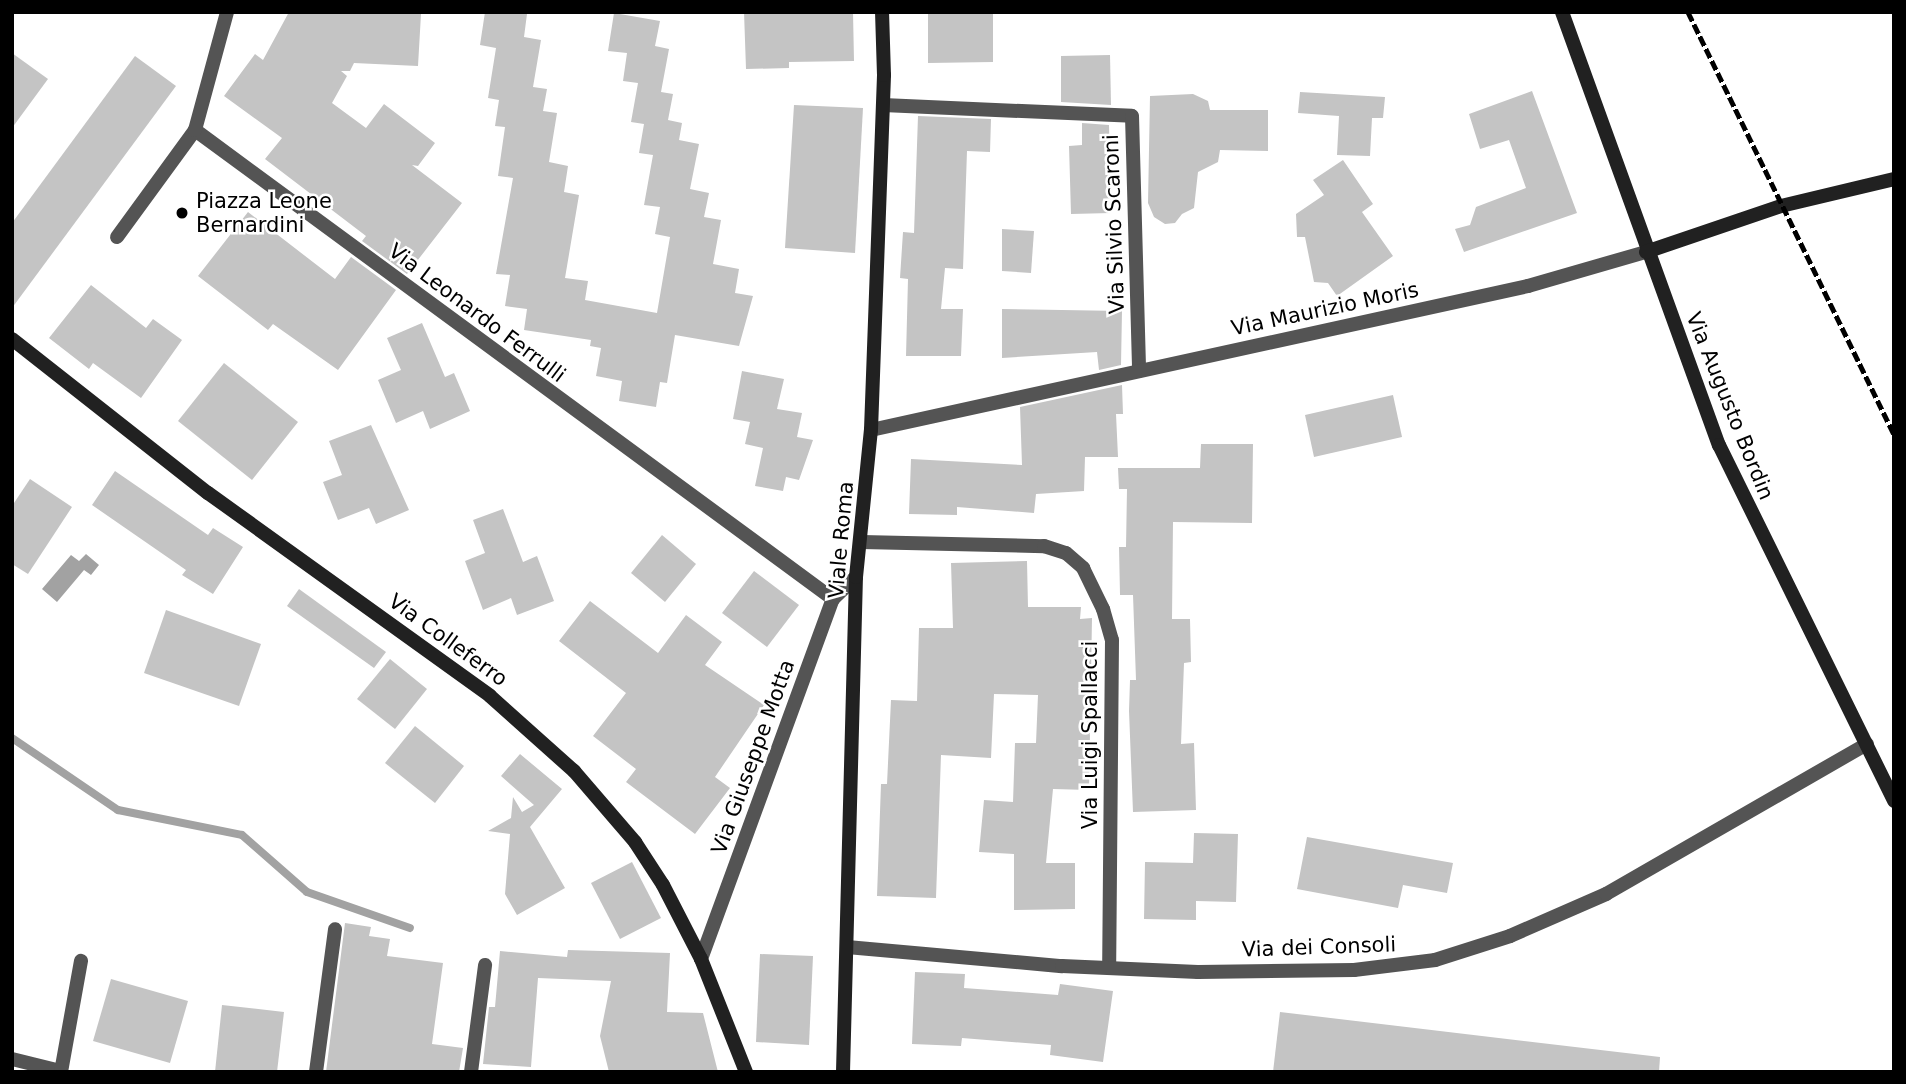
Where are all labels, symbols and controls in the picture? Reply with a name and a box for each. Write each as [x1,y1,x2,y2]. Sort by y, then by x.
street label: Via Silvio Scaroni [1098,134,1130,314]
place label: Piazza Leone Bernardini [196,188,332,238]
marker: Piazza Leone Bernardini [174,205,190,221]
street label: Via Leonardo Ferrulli [383,238,571,388]
street label: Via Maurizio Moris [1229,277,1421,341]
street label: Via Augusto Bordin [1681,308,1779,504]
street label: Viale Roma [823,480,859,600]
street label: Via Colleferro [384,588,512,692]
street label: Via Luigi Spallacci [1077,641,1103,829]
street label: Via Giuseppe Motta [706,656,800,858]
street label: Via dei Consoli [1241,932,1397,962]

